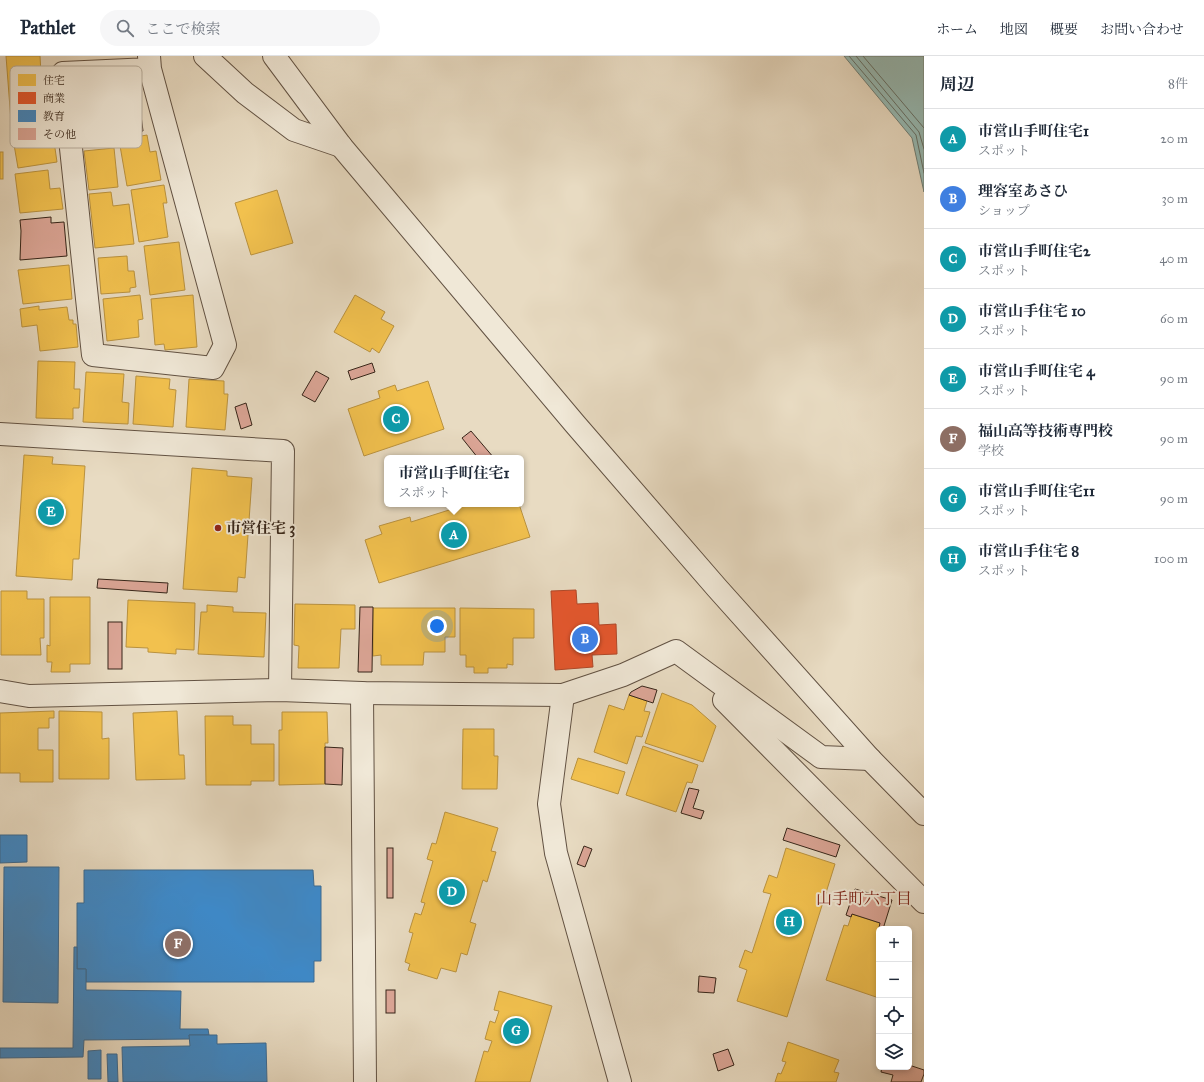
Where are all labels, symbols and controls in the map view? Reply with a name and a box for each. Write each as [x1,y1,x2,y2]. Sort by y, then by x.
search box [100,10,380,46]
text: Pathlet [20,16,76,39]
icon: search [114,17,136,39]
text: ここで検索 [146,20,221,38]
text: ホーム [936,21,978,38]
text: 地図 [1000,21,1028,38]
text: 概要 [1050,21,1078,38]
text: お問い合わせ [1100,21,1184,38]
legend [10,66,142,148]
text: 住宅 [43,74,65,87]
text: 周辺 [940,74,974,95]
text: 8件 [1168,76,1188,92]
text: 商業 [43,92,65,105]
text: 教育 [43,110,65,123]
text: 市営山手町住宅1 [978,122,1089,140]
text: その他 [43,128,76,141]
text: A [949,131,957,147]
text: 20 m [1160,131,1188,147]
text: スポット [978,143,1030,159]
text: 理容室あさひ [978,182,1068,200]
text: B [949,191,957,207]
text: 30 m [1162,191,1188,207]
text: ショップ [978,203,1030,219]
text: 市営山手町住宅2 [978,242,1090,260]
text: C [949,251,957,267]
text: 40 m [1159,251,1188,267]
text: スポット [978,263,1030,279]
text: 市営山手住宅 10 [978,302,1086,320]
text: D [948,311,958,327]
text: 60 m [1160,311,1188,327]
text: スポット [978,323,1030,339]
text: 市営山手町住宅 4 [978,362,1095,380]
text: E [948,371,958,387]
text: 90 m [1160,371,1188,387]
text: スポット [978,383,1030,399]
pin: C [383,404,409,434]
text: 福山高等技術専門校 [978,422,1113,440]
text: F [949,431,957,447]
text: 90 m [1160,431,1188,447]
text: 学校 [978,443,1004,459]
popup [384,455,524,507]
text: 市営山手町住宅1 [399,464,509,482]
text: 市営山手町住宅11 [978,482,1095,500]
text: スポット [399,485,451,501]
text: G [948,491,958,507]
text: 90 m [1160,491,1188,507]
pin: E [38,497,64,527]
text: スポット [978,503,1030,519]
place label: 市営住宅 3 [226,519,295,538]
pin: A [441,520,467,550]
marker: 市営住宅 3 [213,523,223,533]
text: 市営山手住宅 8 [978,542,1079,560]
text: H [947,551,959,567]
text: 100 m [1154,551,1188,567]
text: スポット [978,563,1030,579]
your location [427,616,447,636]
pin: B [572,624,598,654]
pin: D [439,877,465,907]
district label: 山手町六丁目 [816,889,912,908]
pin: H [776,907,802,937]
map controls [876,926,912,1070]
button: + [876,926,912,962]
pin: F [165,929,191,959]
button: − [876,962,912,998]
button: locate [876,998,912,1034]
pin: G [503,1016,529,1046]
button: layers [876,1034,912,1070]

